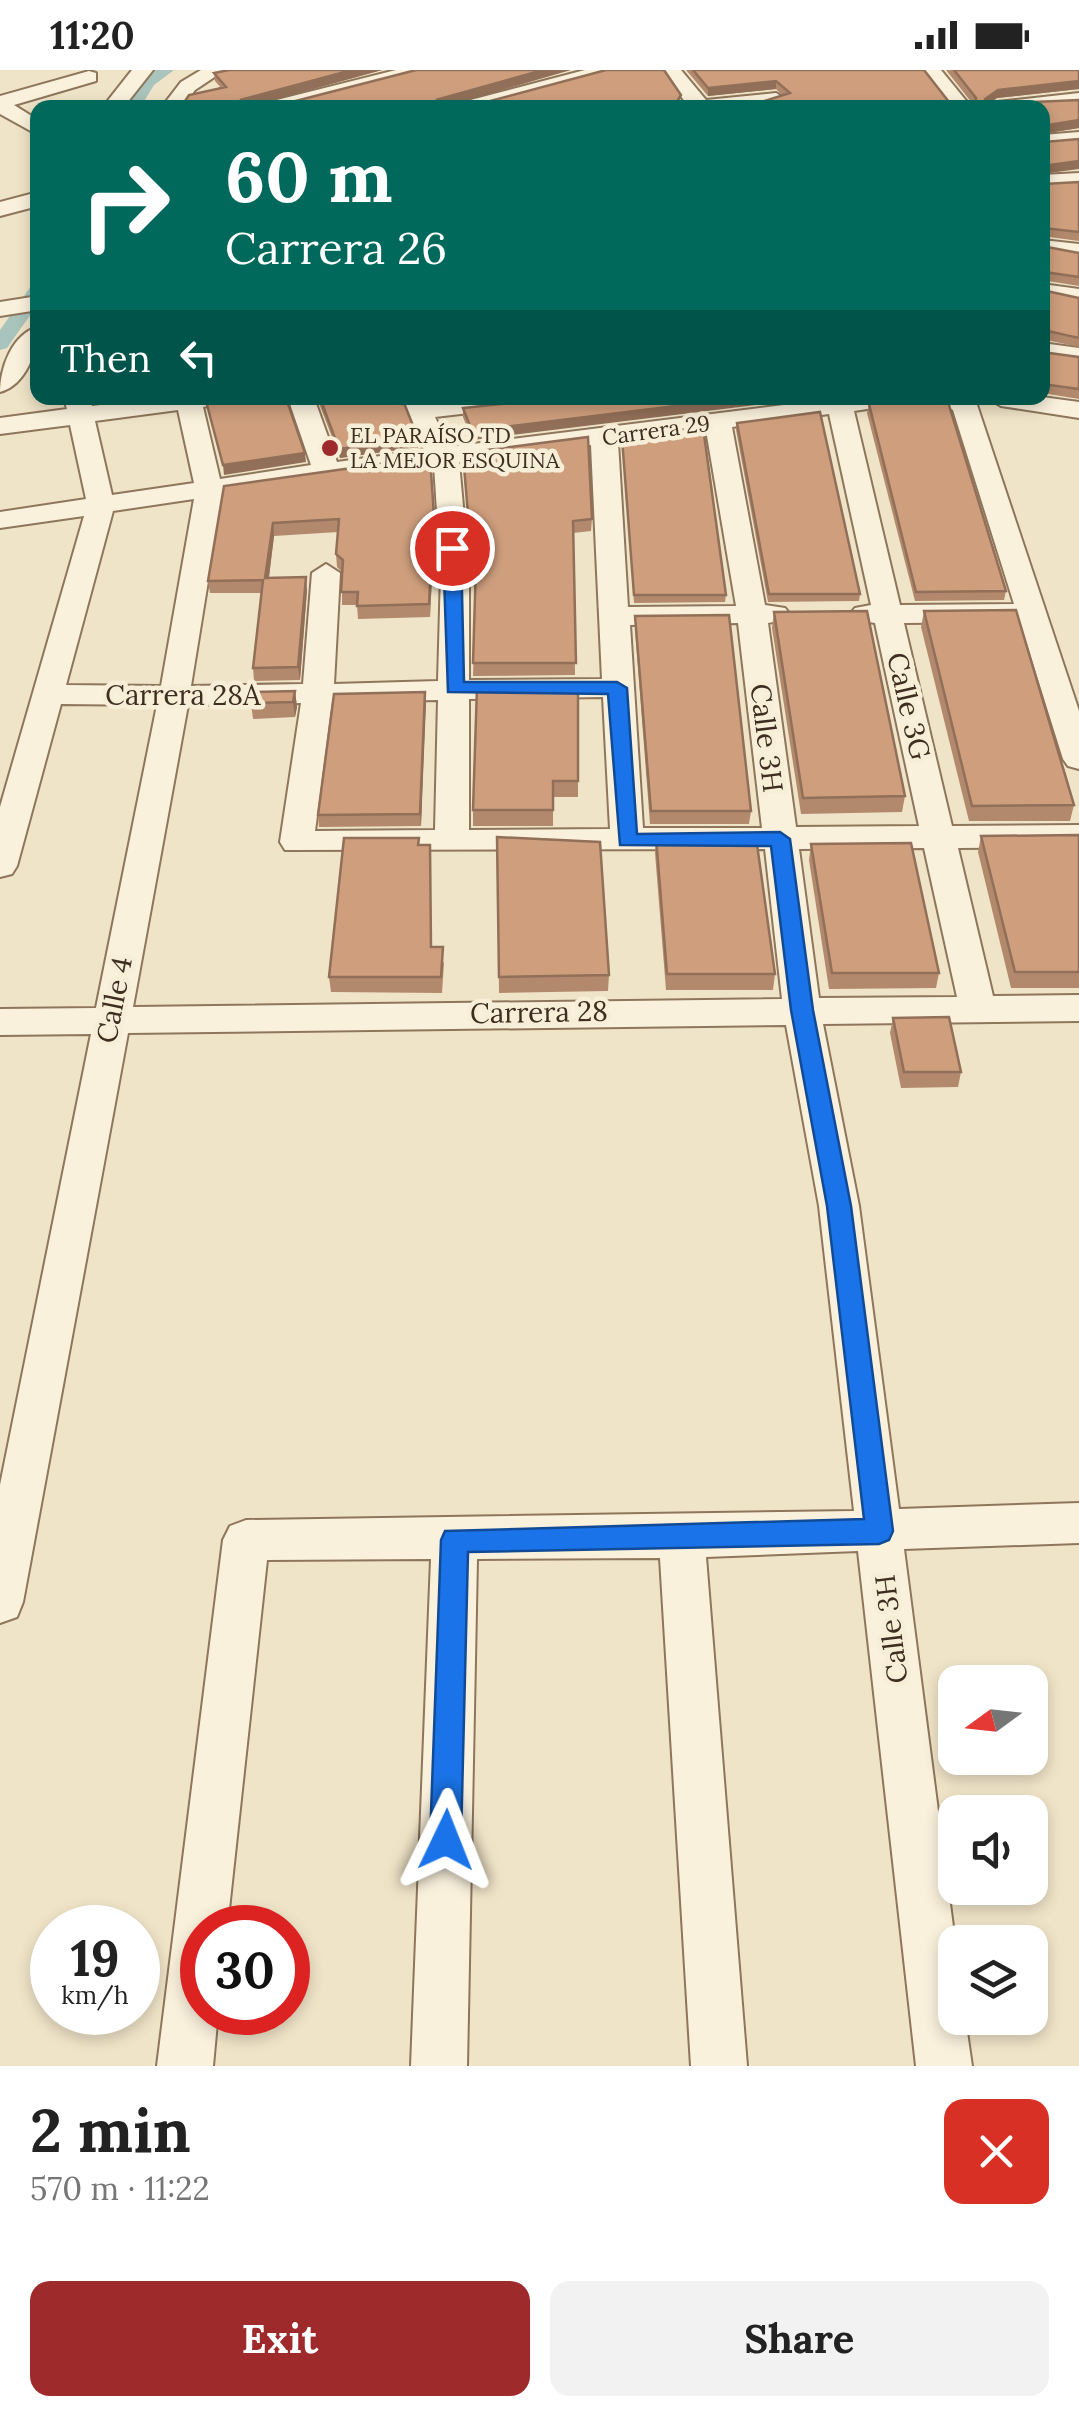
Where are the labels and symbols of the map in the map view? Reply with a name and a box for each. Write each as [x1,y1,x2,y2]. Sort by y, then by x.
street label: Carrera 29 [600,409,712,451]
place label: EL PARAÍSO TD LA MEJOR ESQUINA [350,421,561,474]
marker: EL PARAÍSO TD LA MEJOR ESQUINA [319,437,341,459]
pin [410,506,495,591]
street label: Calle 3G [879,649,939,763]
street label: Carrera 28A [105,677,261,713]
street label: Calle 3H [742,682,792,794]
street label: Calle 4 [88,954,140,1046]
street label: Carrera 28 [470,993,608,1031]
street label: Calle 3H [866,1573,916,1685]
north arrow [938,1665,1048,1775]
position arrow [394,1788,498,1892]
speed limit sign: 30 [180,1905,310,2035]

